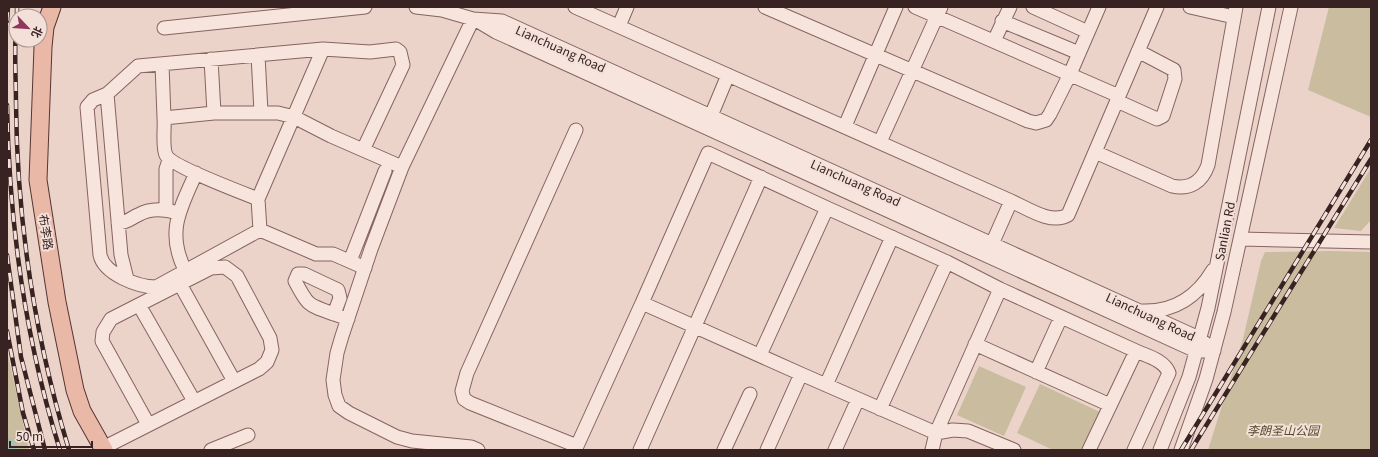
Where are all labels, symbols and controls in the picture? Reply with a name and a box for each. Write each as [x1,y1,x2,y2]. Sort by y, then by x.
north arrow [8,8,48,48]
street label: Lianchuang Road [513,21,609,75]
text: 北 [28,24,48,41]
street label: Lianchuang Road [808,155,904,209]
street label: Sanlian Rd [1210,200,1238,262]
street label: 布李路 [36,213,58,251]
street label: Lianchuang Road [1104,288,1198,344]
park label: 李朗圣山公园 [1247,421,1321,438]
scale bar [10,423,92,449]
text: 50 m [16,427,43,444]

